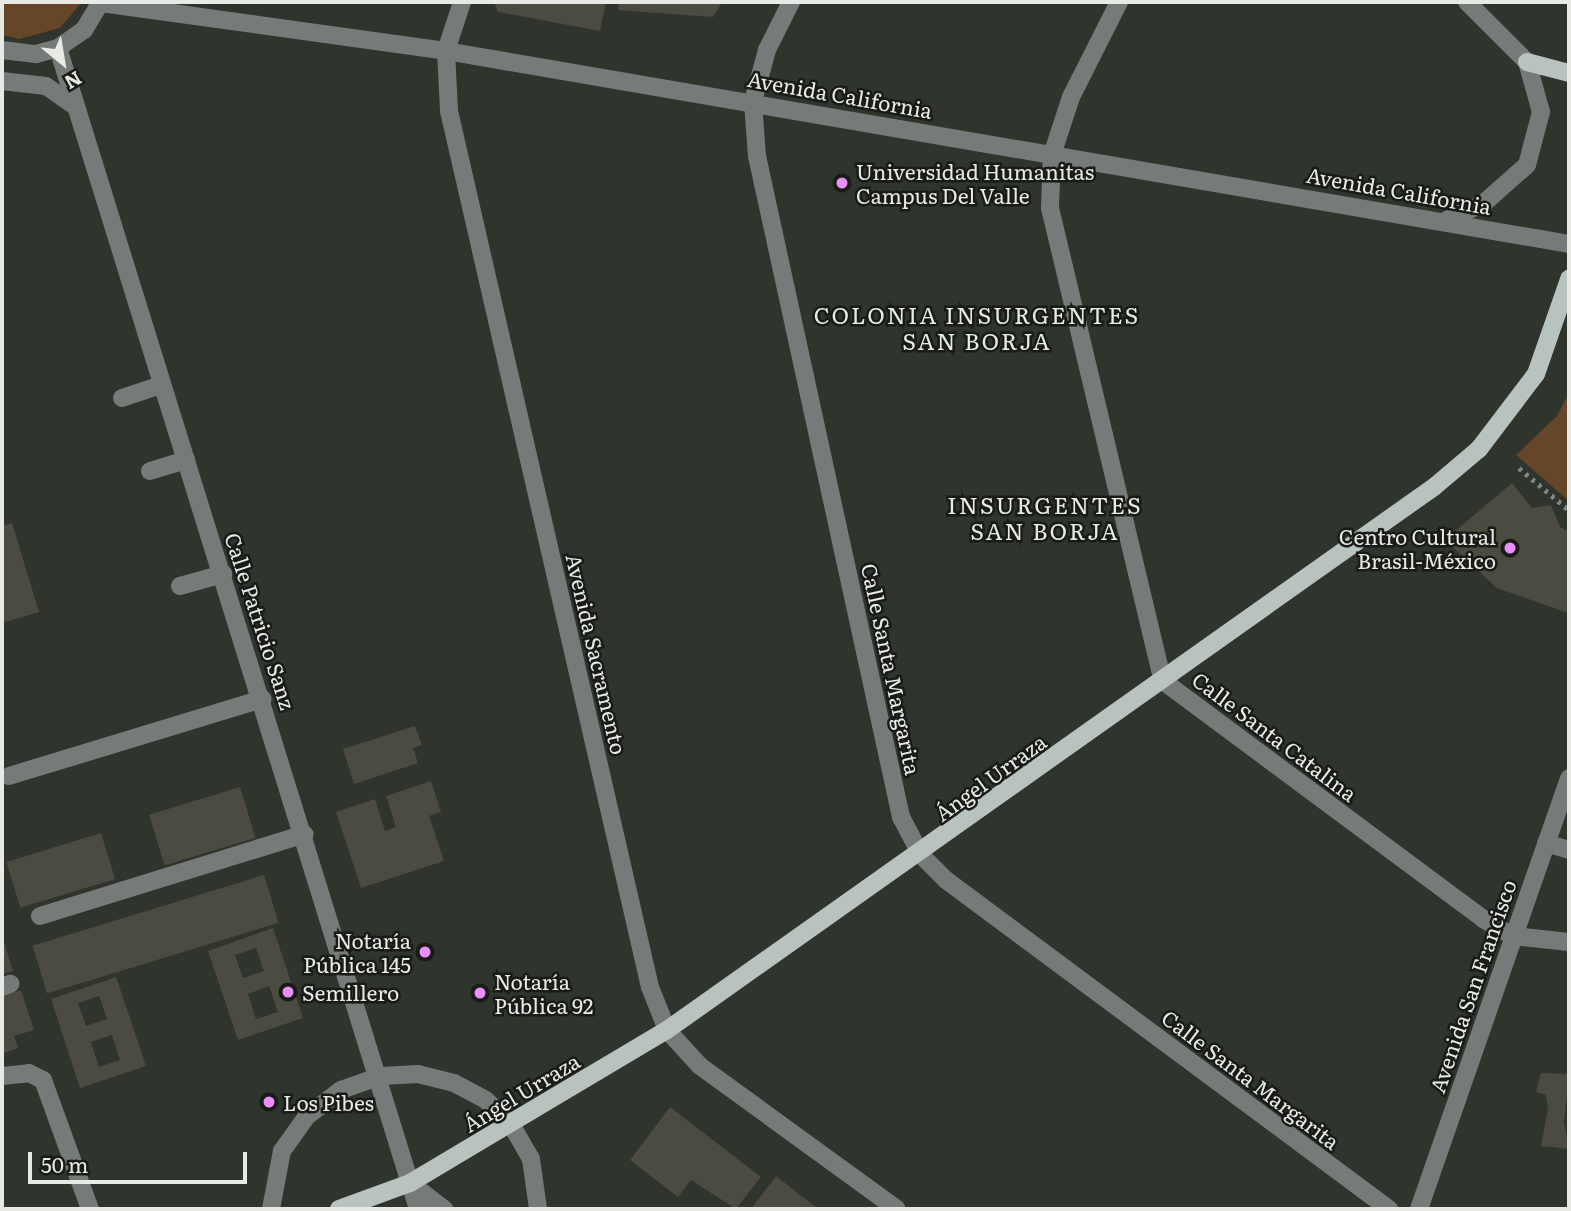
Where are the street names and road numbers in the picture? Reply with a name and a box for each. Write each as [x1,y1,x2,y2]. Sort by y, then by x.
street label: Avenida California [746,65,934,123]
street label: Avenida California [1305,161,1493,219]
street label: Calle Patricio Sanz [220,529,302,713]
street label: Avenida Sacramento [562,551,632,757]
street label: Calle Santa Margarita [857,561,927,777]
street label: Calle Santa Catalina [1188,666,1362,806]
street label: Ángel Urraza [929,728,1051,826]
street label: Avenida San Francisco [1424,876,1520,1096]
street label: Calle Santa Margarita [1157,1004,1345,1154]
street label: Ángel Urraza [458,1047,584,1137]

